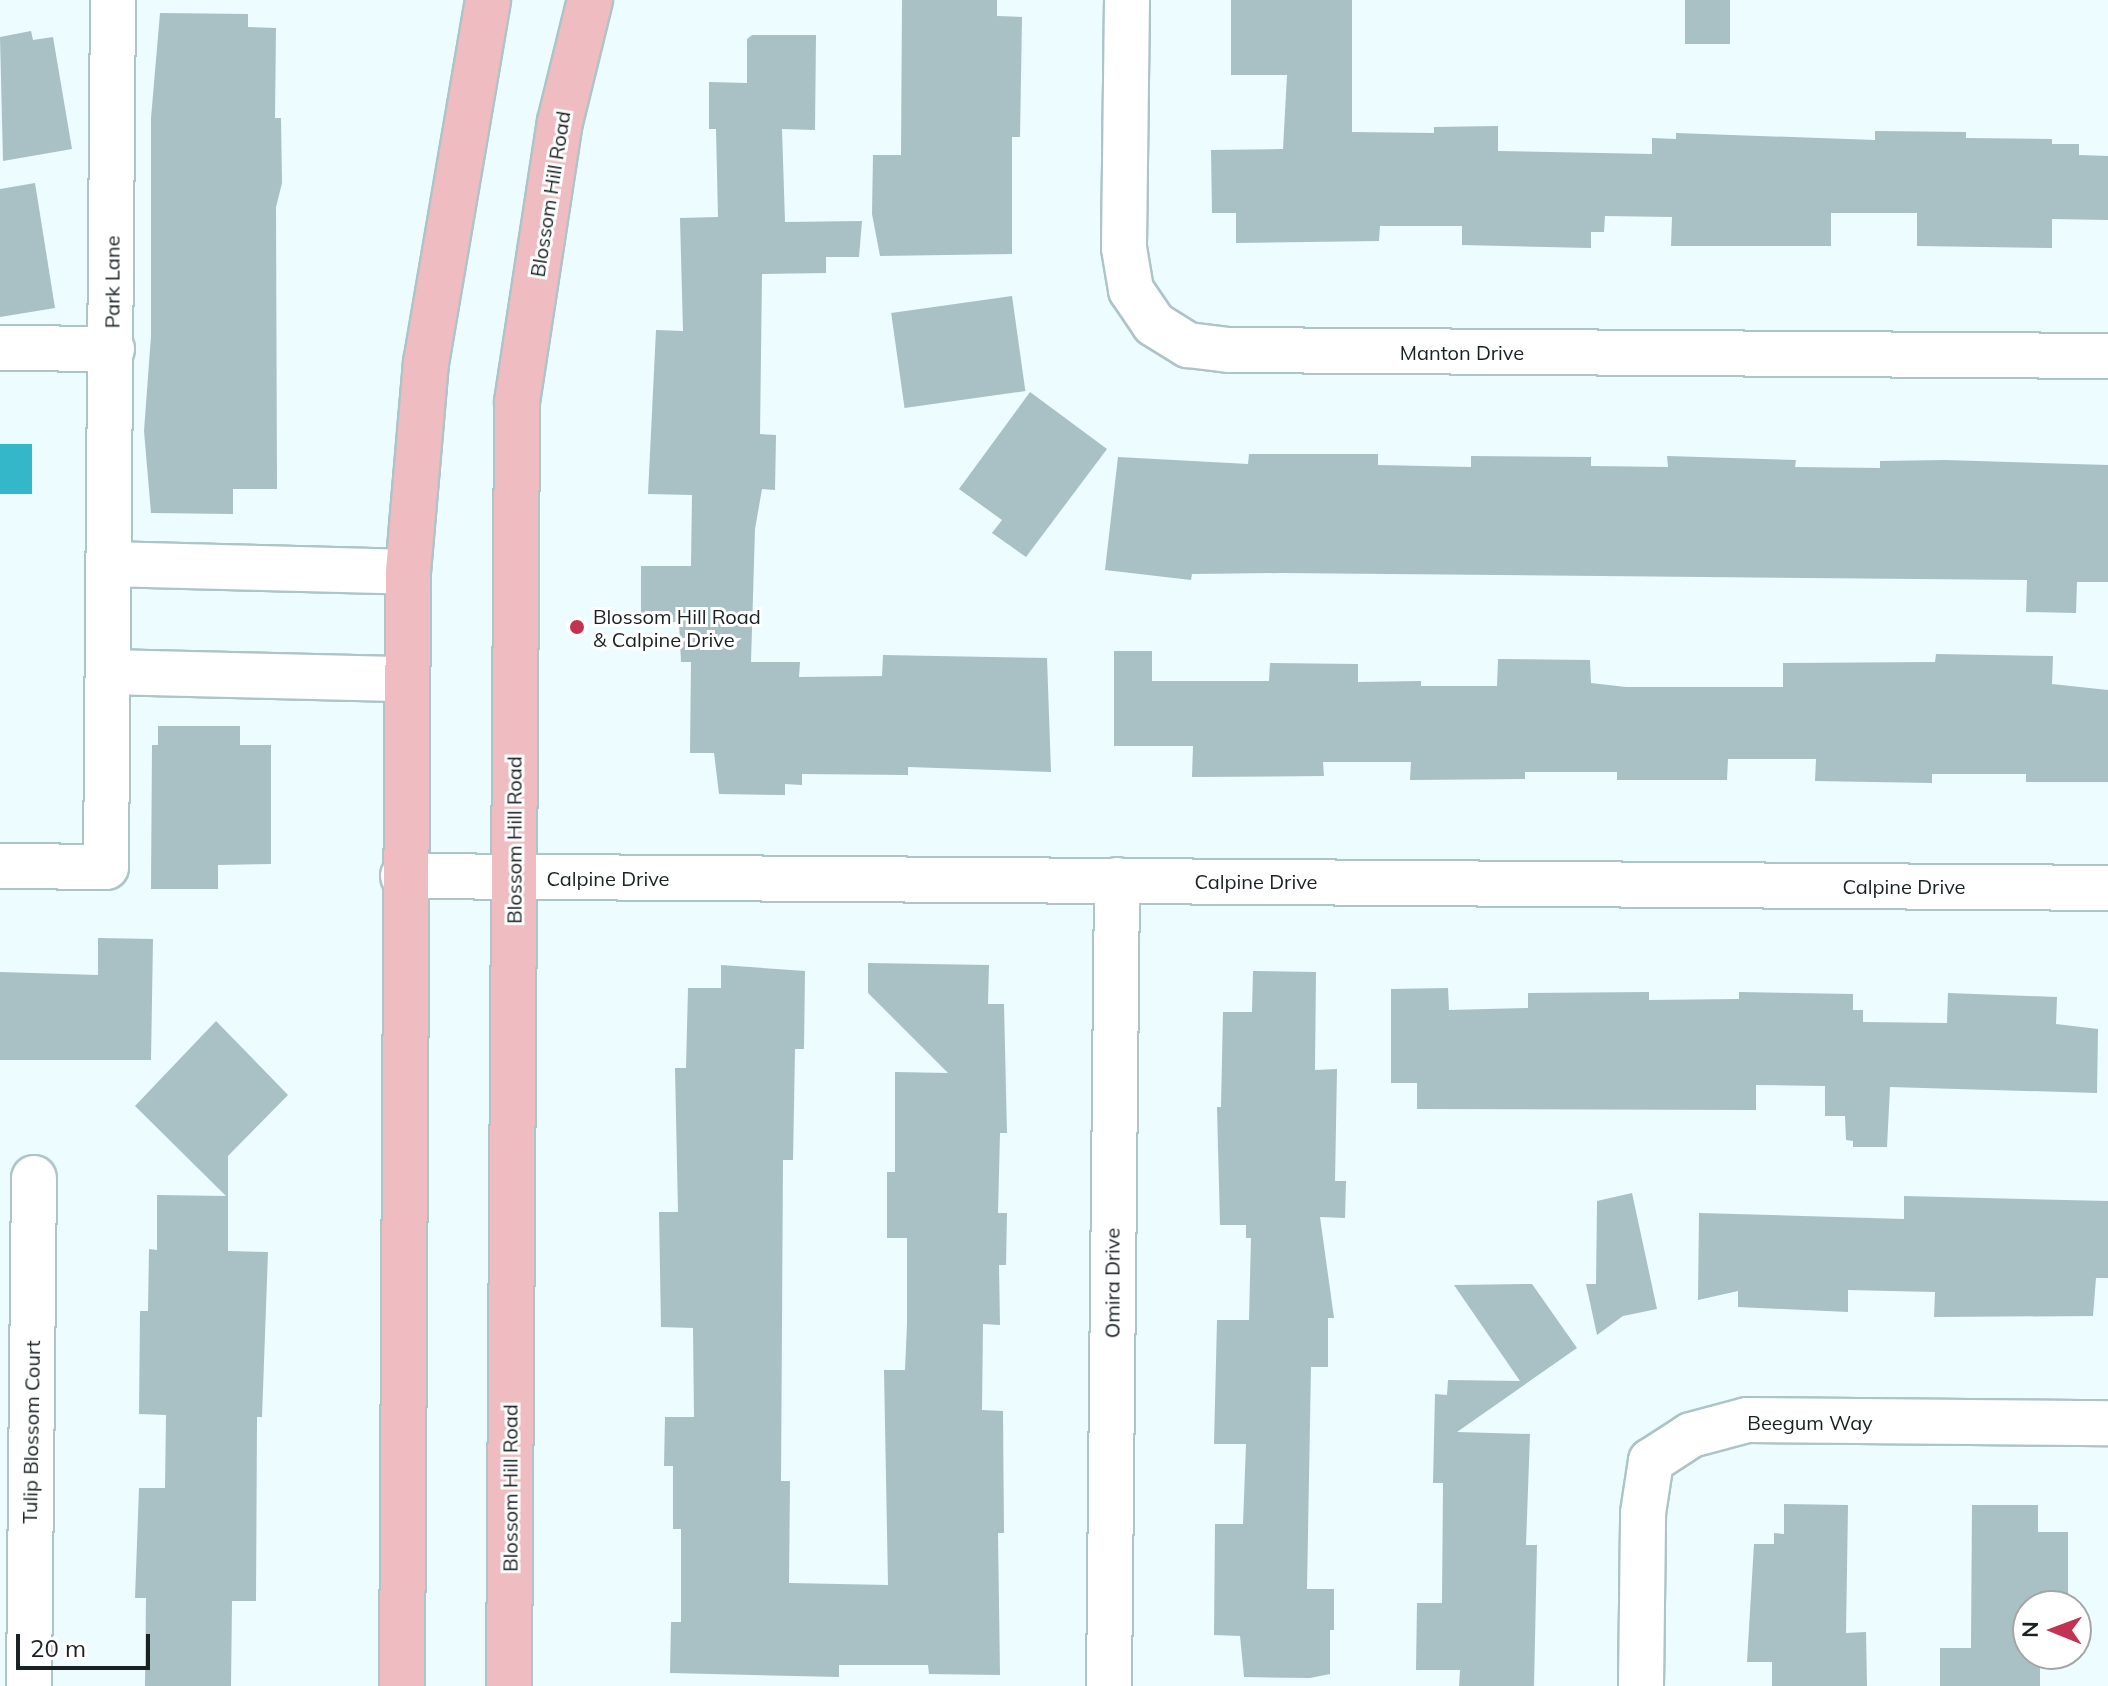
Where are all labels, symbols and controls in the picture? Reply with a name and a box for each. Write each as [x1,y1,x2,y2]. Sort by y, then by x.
street label: Blossom Hill Road [525,109,575,279]
street label: Park Lane [100,236,124,328]
street label: Manton Drive [1400,340,1524,364]
place label: Blossom Hill Road & Calpine Drive [593,604,761,651]
marker: Blossom Hill Road & Calpine Drive [568,618,586,636]
street label: Blossom Hill Road [502,756,526,924]
street label: Calpine Drive [546,866,670,890]
street label: Calpine Drive [1194,869,1318,893]
street label: Calpine Drive [1842,874,1966,898]
street label: Omira Drive [1100,1228,1124,1338]
street label: Tulip Blossom Court [17,1340,45,1524]
street label: Blossom Hill Road [498,1404,522,1572]
street label: Beegum Way [1747,1410,1873,1434]
north arrow [2012,1590,2092,1670]
scale bar [20,1618,154,1668]
text: N [2016,1621,2044,1638]
text: 20 m [30,1633,86,1663]

